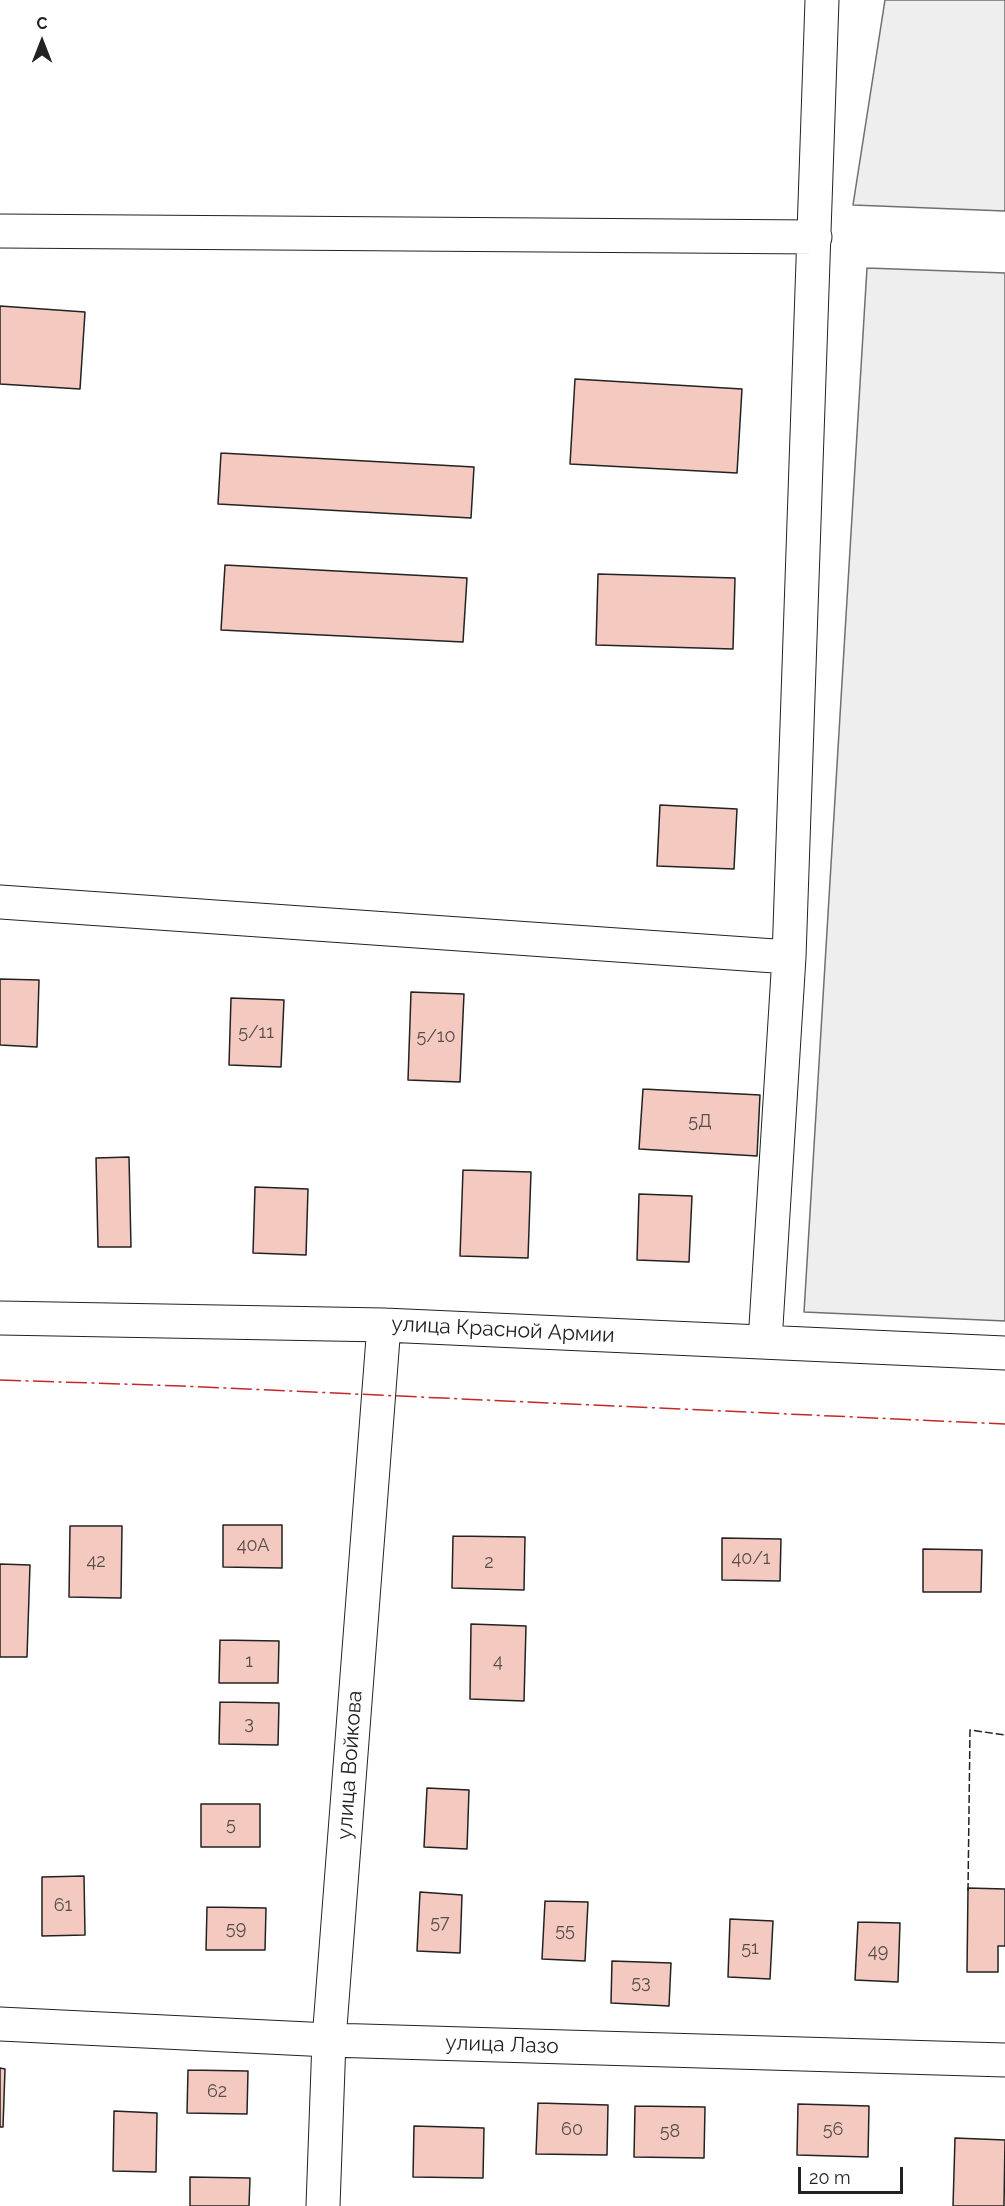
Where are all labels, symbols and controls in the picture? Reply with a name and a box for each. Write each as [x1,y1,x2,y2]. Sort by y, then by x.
north arrow [12,12,72,72]
text: С [37,14,47,33]
house number: 5/11 [238,1022,274,1044]
house number: 5/10 [416,1026,456,1048]
house number: 5Д [688,1111,712,1133]
street label: улица Красной Армии [391,1312,615,1348]
house number: 40А [237,1535,269,1557]
house number: 40/1 [732,1548,770,1570]
house number: 42 [86,1551,106,1573]
house number: 2 [484,1552,494,1574]
house number: 1 [245,1651,253,1673]
house number: 4 [493,1651,503,1673]
street label: улица Войкова [332,1690,368,1840]
house number: 3 [244,1713,254,1735]
house number: 5 [226,1814,236,1836]
house number: 61 [54,1895,72,1917]
house number: 57 [430,1912,450,1934]
house number: 59 [226,1918,246,1940]
house number: 55 [555,1920,575,1942]
house number: 51 [741,1938,759,1960]
house number: 49 [868,1941,888,1963]
house number: 53 [631,1972,651,1994]
street label: улица Лазо [445,2030,559,2060]
house number: 62 [207,2081,227,2103]
house number: 60 [561,2119,583,2141]
house number: 56 [823,2119,843,2141]
house number: 58 [660,2121,680,2143]
scale bar [801,2155,906,2193]
text: 20 m [809,2167,851,2188]

